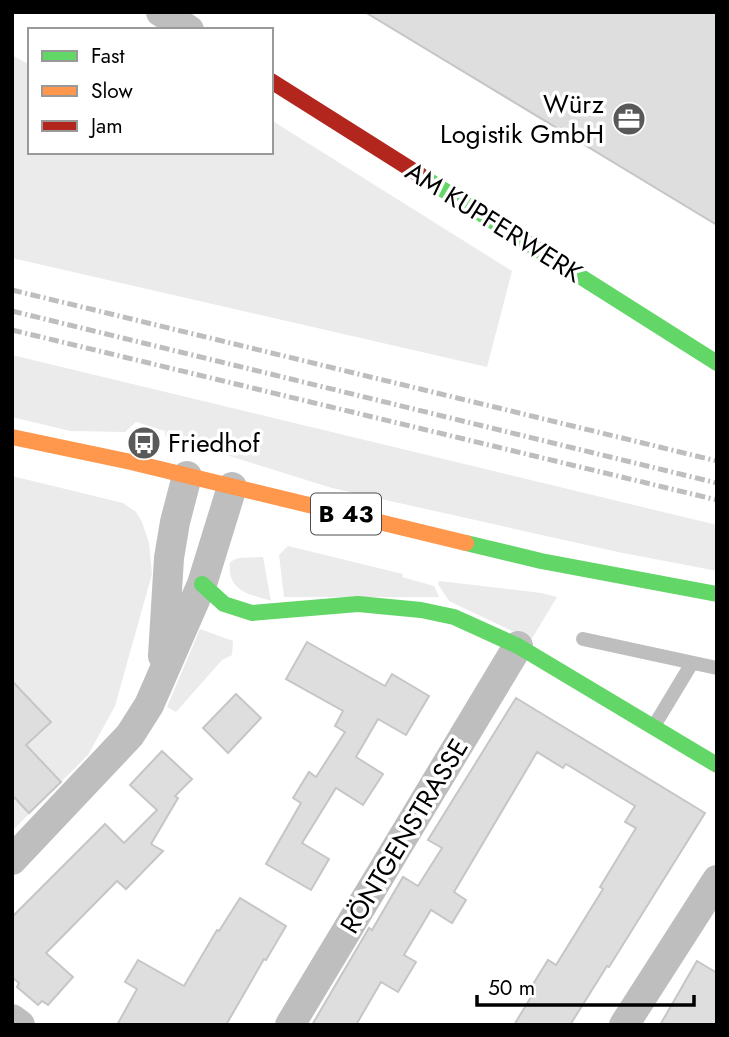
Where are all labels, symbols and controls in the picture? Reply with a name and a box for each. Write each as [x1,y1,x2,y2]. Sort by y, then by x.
legend [28,28,273,154]
text: Fast [91,41,124,71]
text: Slow [91,76,133,106]
place label: Würz Logistik GmbH [440,85,604,153]
office icon: Würz Logistik GmbH [610,100,648,138]
text: Jam [88,111,123,141]
street label: AM KUPFERWERK [398,152,590,292]
bus stop icon: Friedhof [125,424,163,462]
place label: Friedhof [168,424,260,462]
road number: B 43 [311,494,381,534]
street label: RÖNTGENSTRASSE [331,731,477,941]
scale bar [477,964,694,1008]
text: 50 m [488,973,535,1003]

